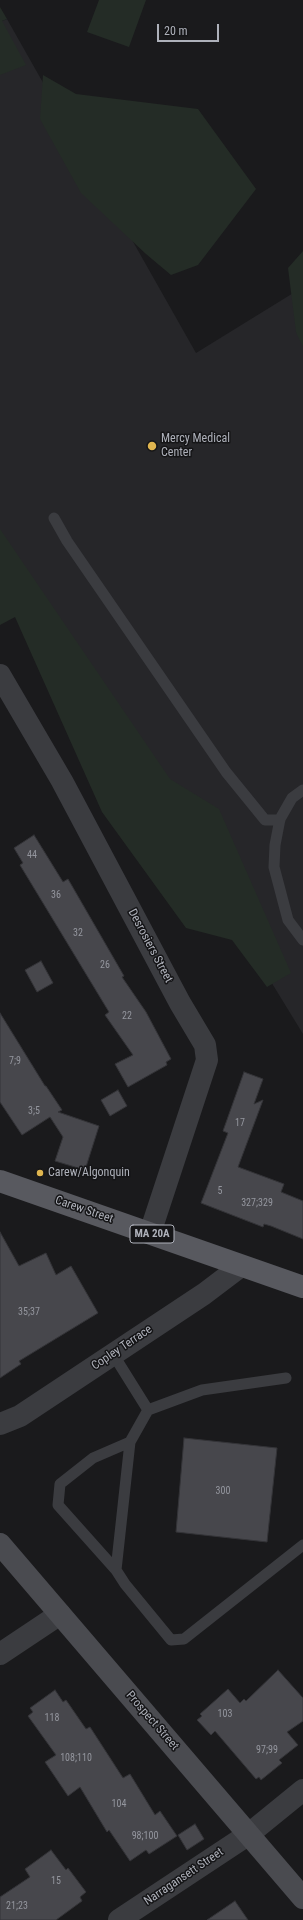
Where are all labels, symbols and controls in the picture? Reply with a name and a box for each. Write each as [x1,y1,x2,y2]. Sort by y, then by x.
scale bar [159,16,221,42]
text: 20 m [164,24,188,38]
place label: Mercy Medical Center [161,432,230,460]
marker: Mercy Medical Center [146,440,158,452]
house number: 44 [27,849,37,861]
house number: 36 [51,889,61,901]
street label: Desrosiers Street [125,907,175,985]
house number: 32 [73,927,83,939]
house number: 26 [100,959,110,971]
house number: 22 [122,1010,132,1022]
house number: 7;9 [9,1055,21,1067]
house number: 3;5 [28,1105,40,1117]
house number: 17 [235,1117,245,1129]
place label: Carew/Algonquin [48,1166,130,1180]
marker: Carew/Algonquin [35,1168,45,1178]
house number: 5 [218,1185,222,1197]
street label: Carew Street [53,1193,115,1227]
house number: 327;329 [241,1197,273,1209]
road number: MA 20A [130,1225,174,1243]
house number: 35;37 [18,1306,40,1318]
street label: Copley Terrace [89,1322,155,1374]
house number: 300 [216,1485,230,1497]
street label: Prospect Street [123,1689,181,1753]
house number: 103 [218,1708,232,1720]
house number: 118 [45,1712,59,1724]
house number: 97;99 [256,1744,278,1756]
house number: 108;110 [60,1752,92,1764]
house number: 104 [112,1798,126,1810]
house number: 98;100 [132,1830,158,1842]
street label: Narragansett Street [142,1845,226,1909]
house number: 15 [51,1875,61,1887]
house number: 21;23 [6,1900,28,1912]

